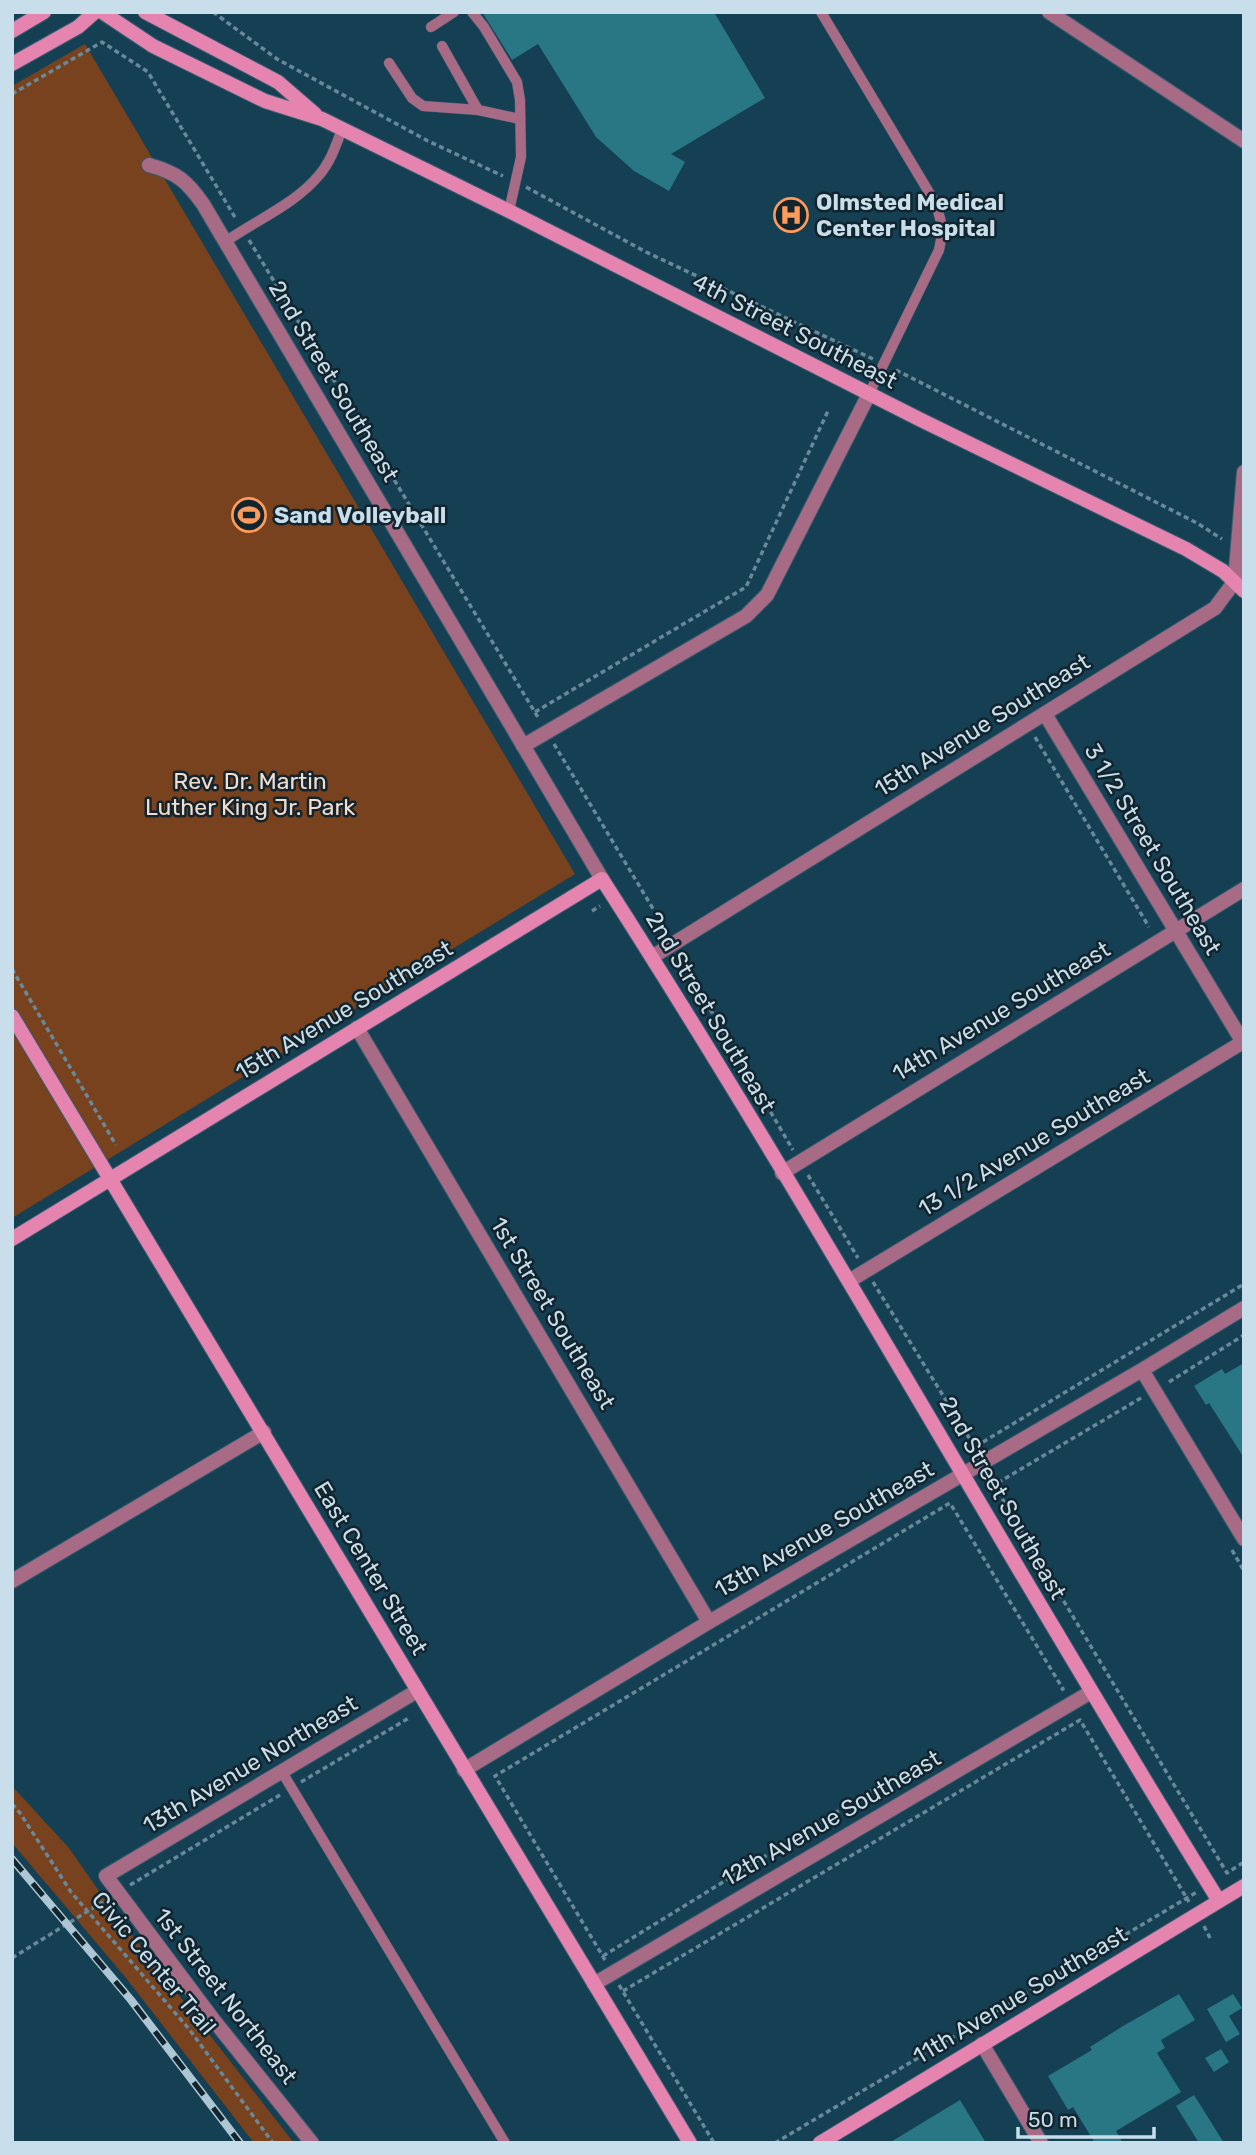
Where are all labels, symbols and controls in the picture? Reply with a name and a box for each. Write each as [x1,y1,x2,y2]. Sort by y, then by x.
place label: Olmsted Medical Center Hospital [816,188,1004,242]
hospital icon: Olmsted Medical Center Hospital [772,196,810,234]
street label: 4th Street Southeast [688,267,902,395]
street label: 2nd Street Southeast [263,275,405,487]
sports icon: Sand Volleyball [230,496,268,534]
place label: Sand Volleyball [274,501,446,529]
street label: 15th Avenue Southeast [869,647,1095,803]
street label: 3 1/2 Street Southeast [1079,738,1227,960]
park label: Rev. Dr. Martin Luther King Jr. Park [145,767,355,821]
street label: 2nd Street Southeast [640,906,782,1118]
street label: 15th Avenue Southeast [230,934,458,1086]
street label: 14th Avenue Southeast [887,935,1115,1087]
street label: 13 1/2 Avenue Southeast [913,1062,1155,1222]
street label: 1st Street Southeast [485,1212,621,1414]
street label: 2nd Street Southeast [933,1392,1073,1604]
street label: 13th Avenue Southeast [709,1455,939,1603]
street label: East Center Street [308,1476,434,1660]
street label: 13th Avenue Northeast [138,1689,362,1839]
street label: 12th Avenue Southeast [717,1744,945,1892]
street label: Civic Center Trail [86,1886,222,2040]
street label: 1st Street Northeast [149,1902,303,2090]
street label: 11th Avenue Southeast [908,1920,1132,2070]
scale bar [1018,2096,1154,2140]
text: 50 m [1028,2107,1078,2132]

